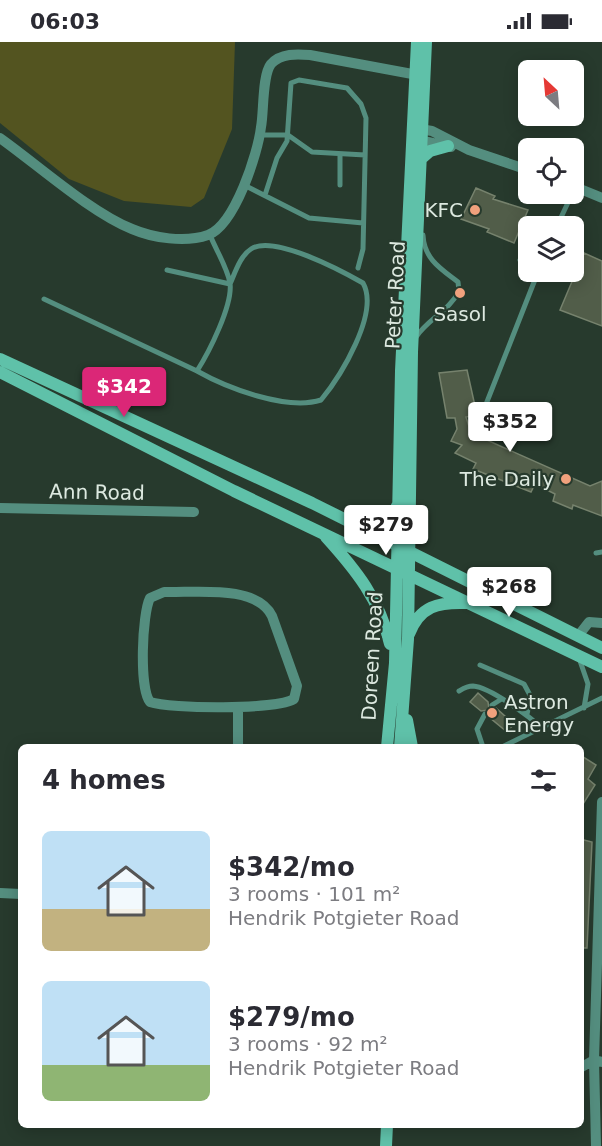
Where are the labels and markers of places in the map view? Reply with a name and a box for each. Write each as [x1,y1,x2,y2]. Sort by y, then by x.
place label: KFC [424,198,463,222]
marker: KFC [468,203,482,217]
marker: Sasol [453,286,467,300]
place label: Sasol [433,302,487,326]
pin: $342 [88,367,160,418]
pin: $352 [474,402,546,453]
place label: The Daily [459,467,554,491]
marker: The Daily [559,472,573,486]
pin: $279 [350,505,422,556]
pin: $268 [473,567,545,618]
place label: Astron Energy [504,690,574,737]
marker: Astron Energy [485,706,499,720]

